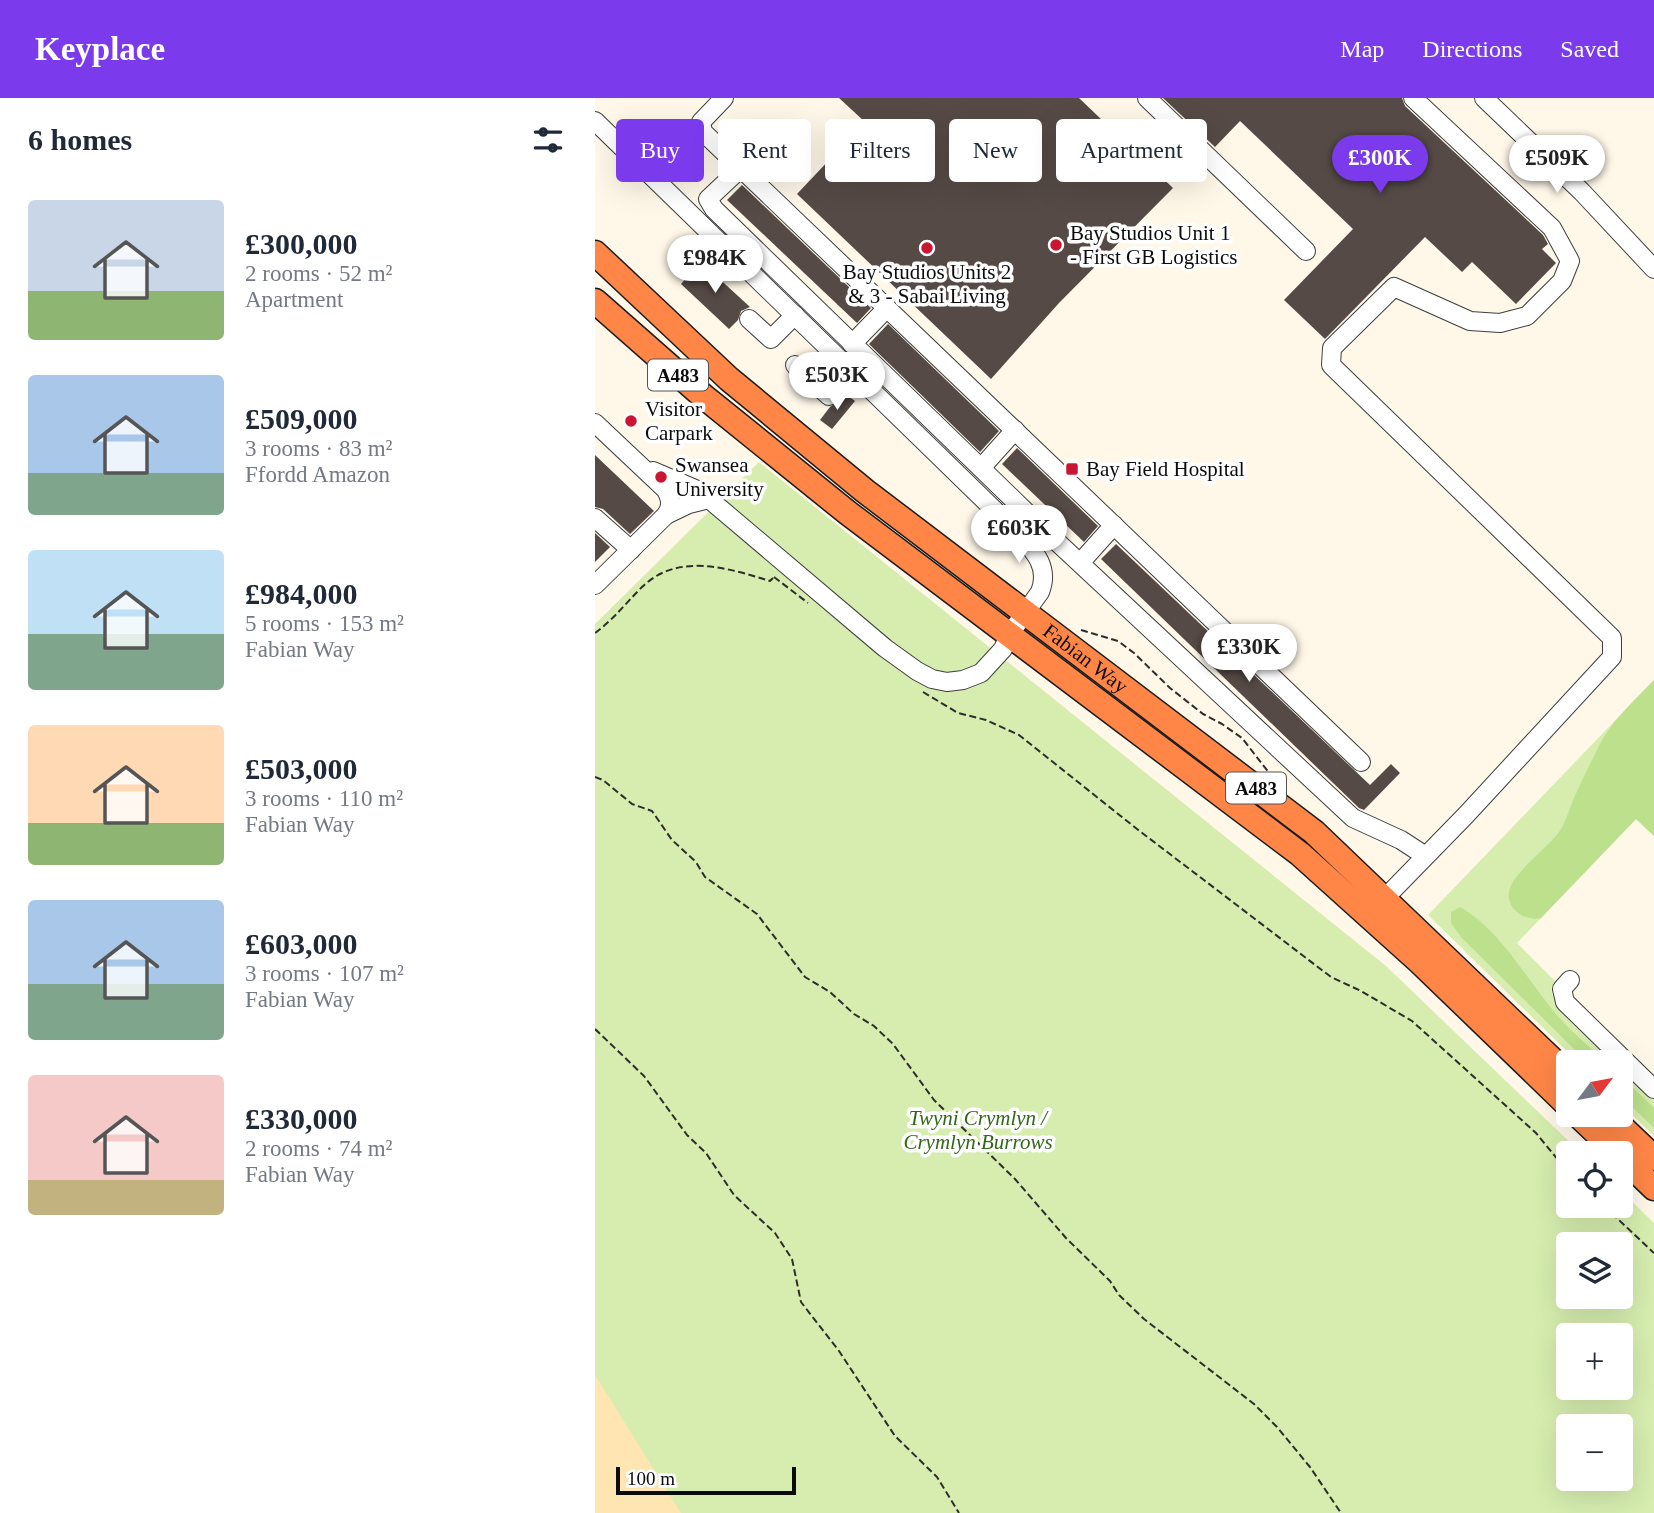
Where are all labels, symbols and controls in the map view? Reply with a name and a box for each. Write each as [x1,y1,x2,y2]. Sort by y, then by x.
text: Keyplace [35,31,165,67]
text: Map [1340,36,1384,62]
text: Directions [1422,36,1522,62]
text: Saved [1560,36,1619,62]
chip: Buy [616,119,704,182]
chip: Rent [718,119,811,182]
chip: Filters [825,119,935,182]
chip: New [949,119,1042,182]
chip: Apartment [1056,119,1207,182]
icon: filters [529,121,567,159]
text: 6 homes [28,123,132,156]
pin: £300K [1331,136,1429,195]
pin: £509K [1508,136,1606,195]
text: £300K [1348,145,1412,170]
text: £509K [1525,145,1589,170]
place label: Bay Studios Unit 1 - First GB Logistics [1070,221,1237,269]
text: £300,000 [245,227,358,260]
icon: home [84,228,168,312]
pin: £984K [666,236,764,295]
marker: Bay Studios Unit 1 - First GB Logistics [1048,237,1064,253]
marker: Bay Studios Units 2 & 3 - Sabai Living [919,240,935,256]
text: £984K [683,245,747,270]
place label: Bay Studios Units 2 & 3 - Sabai Living [843,260,1011,308]
text: 2 rooms · 52 m² [245,261,392,286]
text: Apartment [245,287,343,312]
pin: £503K [788,352,886,412]
road number: A483 [648,360,708,390]
text: £503K [805,362,869,387]
place label: Visitor Carpark [645,397,713,445]
text: £509,000 [245,402,358,435]
icon: home [84,403,168,487]
marker: Visitor Carpark [623,413,639,429]
text: 3 rooms · 83 m² [245,436,392,461]
place label: Swansea University [675,453,764,501]
place label: Bay Field Hospital [1086,457,1245,481]
marker: Bay Field Hospital [1064,461,1080,477]
text: Ffordd Amazon [245,462,390,487]
marker: Swansea University [653,469,669,485]
pin: £603K [970,505,1068,565]
text: £603K [987,515,1051,540]
text: £984,000 [245,577,358,610]
icon: home [84,578,168,662]
text: 5 rooms · 153 m² [245,611,404,636]
street label: Fabian Way [1038,619,1133,699]
pin: £330K [1200,624,1298,684]
text: £330K [1217,634,1281,659]
text: Fabian Way [245,637,355,662]
text: £503,000 [245,752,358,785]
icon: home [84,753,168,837]
road number: A483 [1226,772,1286,804]
text: 3 rooms · 110 m² [245,786,403,811]
text: Fabian Way [245,812,355,837]
text: £603,000 [245,927,358,960]
icon: home [84,928,168,1012]
text: 3 rooms · 107 m² [245,961,404,986]
text: Fabian Way [245,987,355,1012]
north arrow [1556,1050,1633,1127]
map controls [1556,1050,1633,1491]
text: £330,000 [245,1102,358,1135]
icon: home [84,1103,168,1187]
park label: Twyni Crymlyn / Crymlyn Burrows [903,1106,1053,1154]
text: 2 rooms · 74 m² [245,1136,392,1161]
button: locate [1556,1141,1633,1218]
text: Fabian Way [245,1162,355,1187]
button: layers [1556,1232,1633,1309]
button: + [1556,1323,1633,1400]
button: − [1556,1414,1633,1491]
scale bar [616,1464,796,1496]
text: 100 m [627,1468,675,1489]

